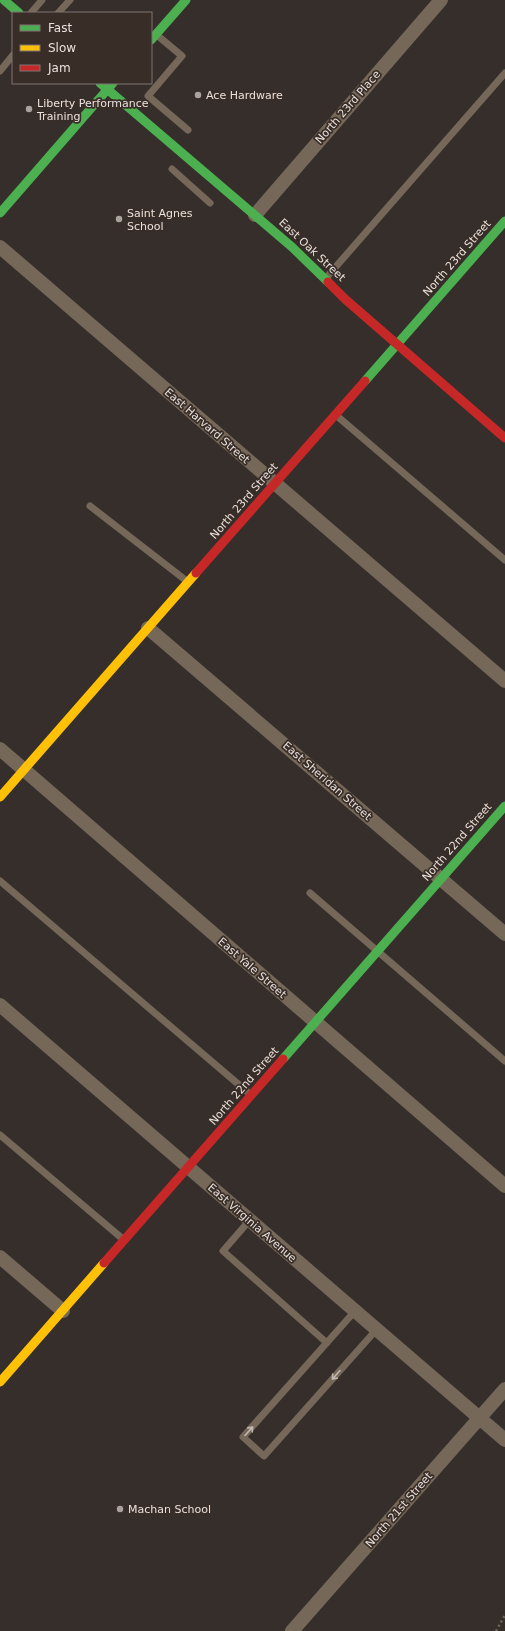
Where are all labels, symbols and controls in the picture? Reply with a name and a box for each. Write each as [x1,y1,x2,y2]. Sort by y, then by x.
legend [12,12,152,84]
text: Fast [48,21,72,35]
text: Slow [48,41,76,55]
text: Jam [47,61,71,75]
street label: North 23rd Place [313,68,383,146]
place label: Ace Hardware [206,89,283,102]
marker: Ace Hardware [193,90,203,100]
place label: Liberty Performance Training [36,97,149,123]
marker: Liberty Performance Training [24,104,34,114]
place label: Saint Agnes School [127,207,193,233]
marker: Saint Agnes School [114,214,124,224]
street label: East Oak Street [276,216,348,285]
street label: North 23rd Street [420,217,494,299]
street label: East Harvard Street [162,386,253,467]
street label: North 23rd Street [207,460,281,542]
street label: East Sheridan Street [280,739,374,823]
street label: North 22nd Street [420,800,495,884]
street label: East Yale Street [215,935,289,1002]
street label: North 22nd Street [207,1044,282,1128]
street label: East Virginia Avenue [205,1181,299,1265]
one-way arrow [331,1370,341,1380]
one-way arrow [244,1426,253,1436]
street label: North 21st Street [363,1469,436,1550]
place label: Machan School [128,1503,211,1516]
marker: Machan School [115,1504,125,1514]

